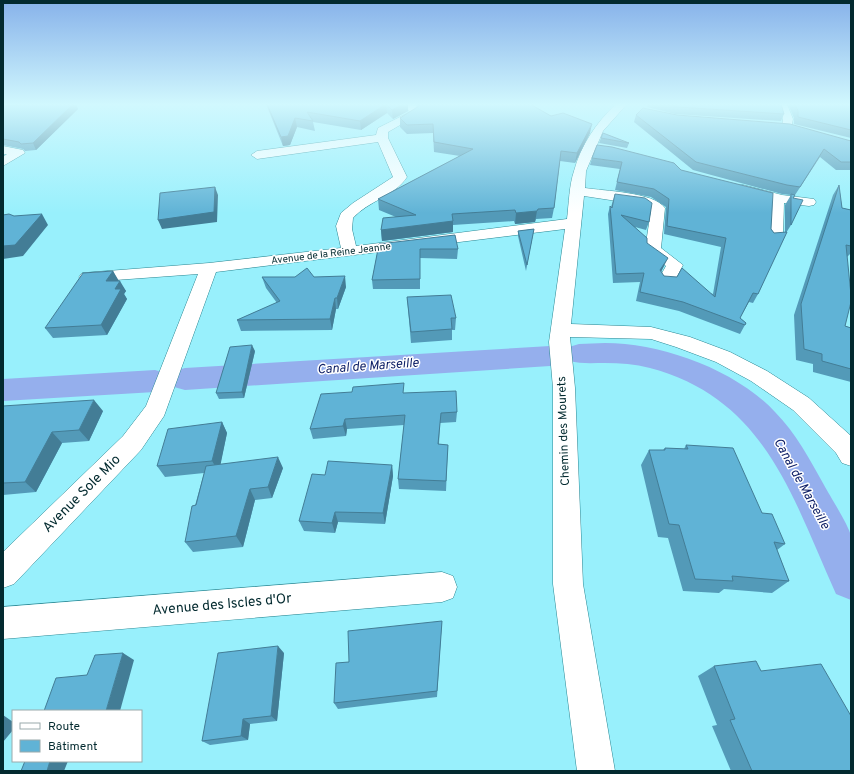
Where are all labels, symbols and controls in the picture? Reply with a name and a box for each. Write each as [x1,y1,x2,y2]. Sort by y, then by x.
street label: Avenue de la Reine Jeanne [271,240,391,268]
water label: Canal de Marseille [317,355,420,379]
street label: Chemin des Mourets [554,376,574,486]
water label: Canal de Marseille [769,436,833,533]
street label: Avenue Sole Mio [40,451,125,536]
street label: Avenue des Iscles d'Or [152,590,293,620]
legend [12,710,142,762]
text: Route [48,719,80,735]
text: Bâtiment [48,739,98,755]

